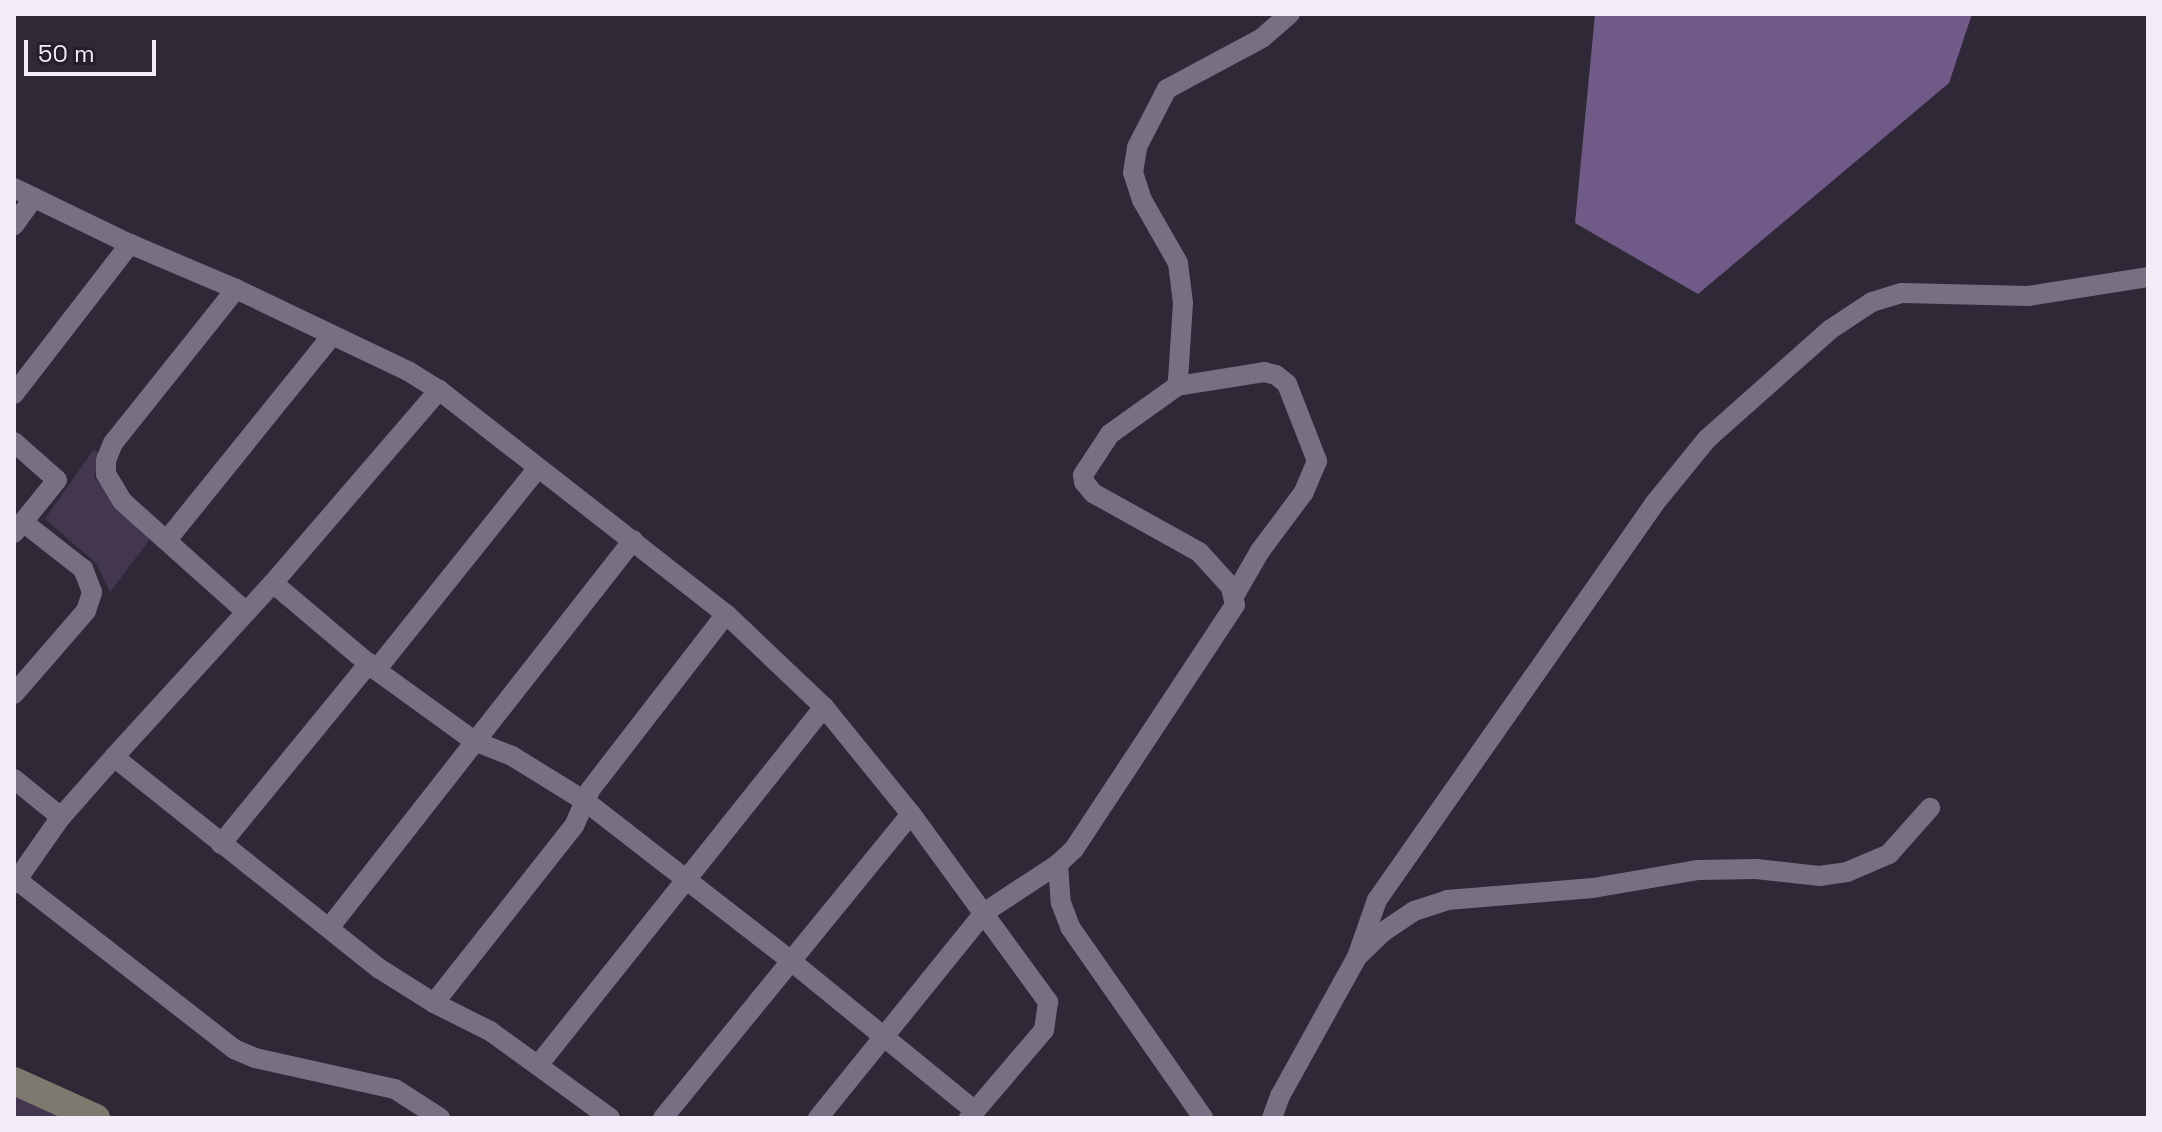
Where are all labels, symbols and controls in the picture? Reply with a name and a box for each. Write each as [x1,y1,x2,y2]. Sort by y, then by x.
scale bar [28,24,160,74]
text: 50 m [38,38,95,69]

